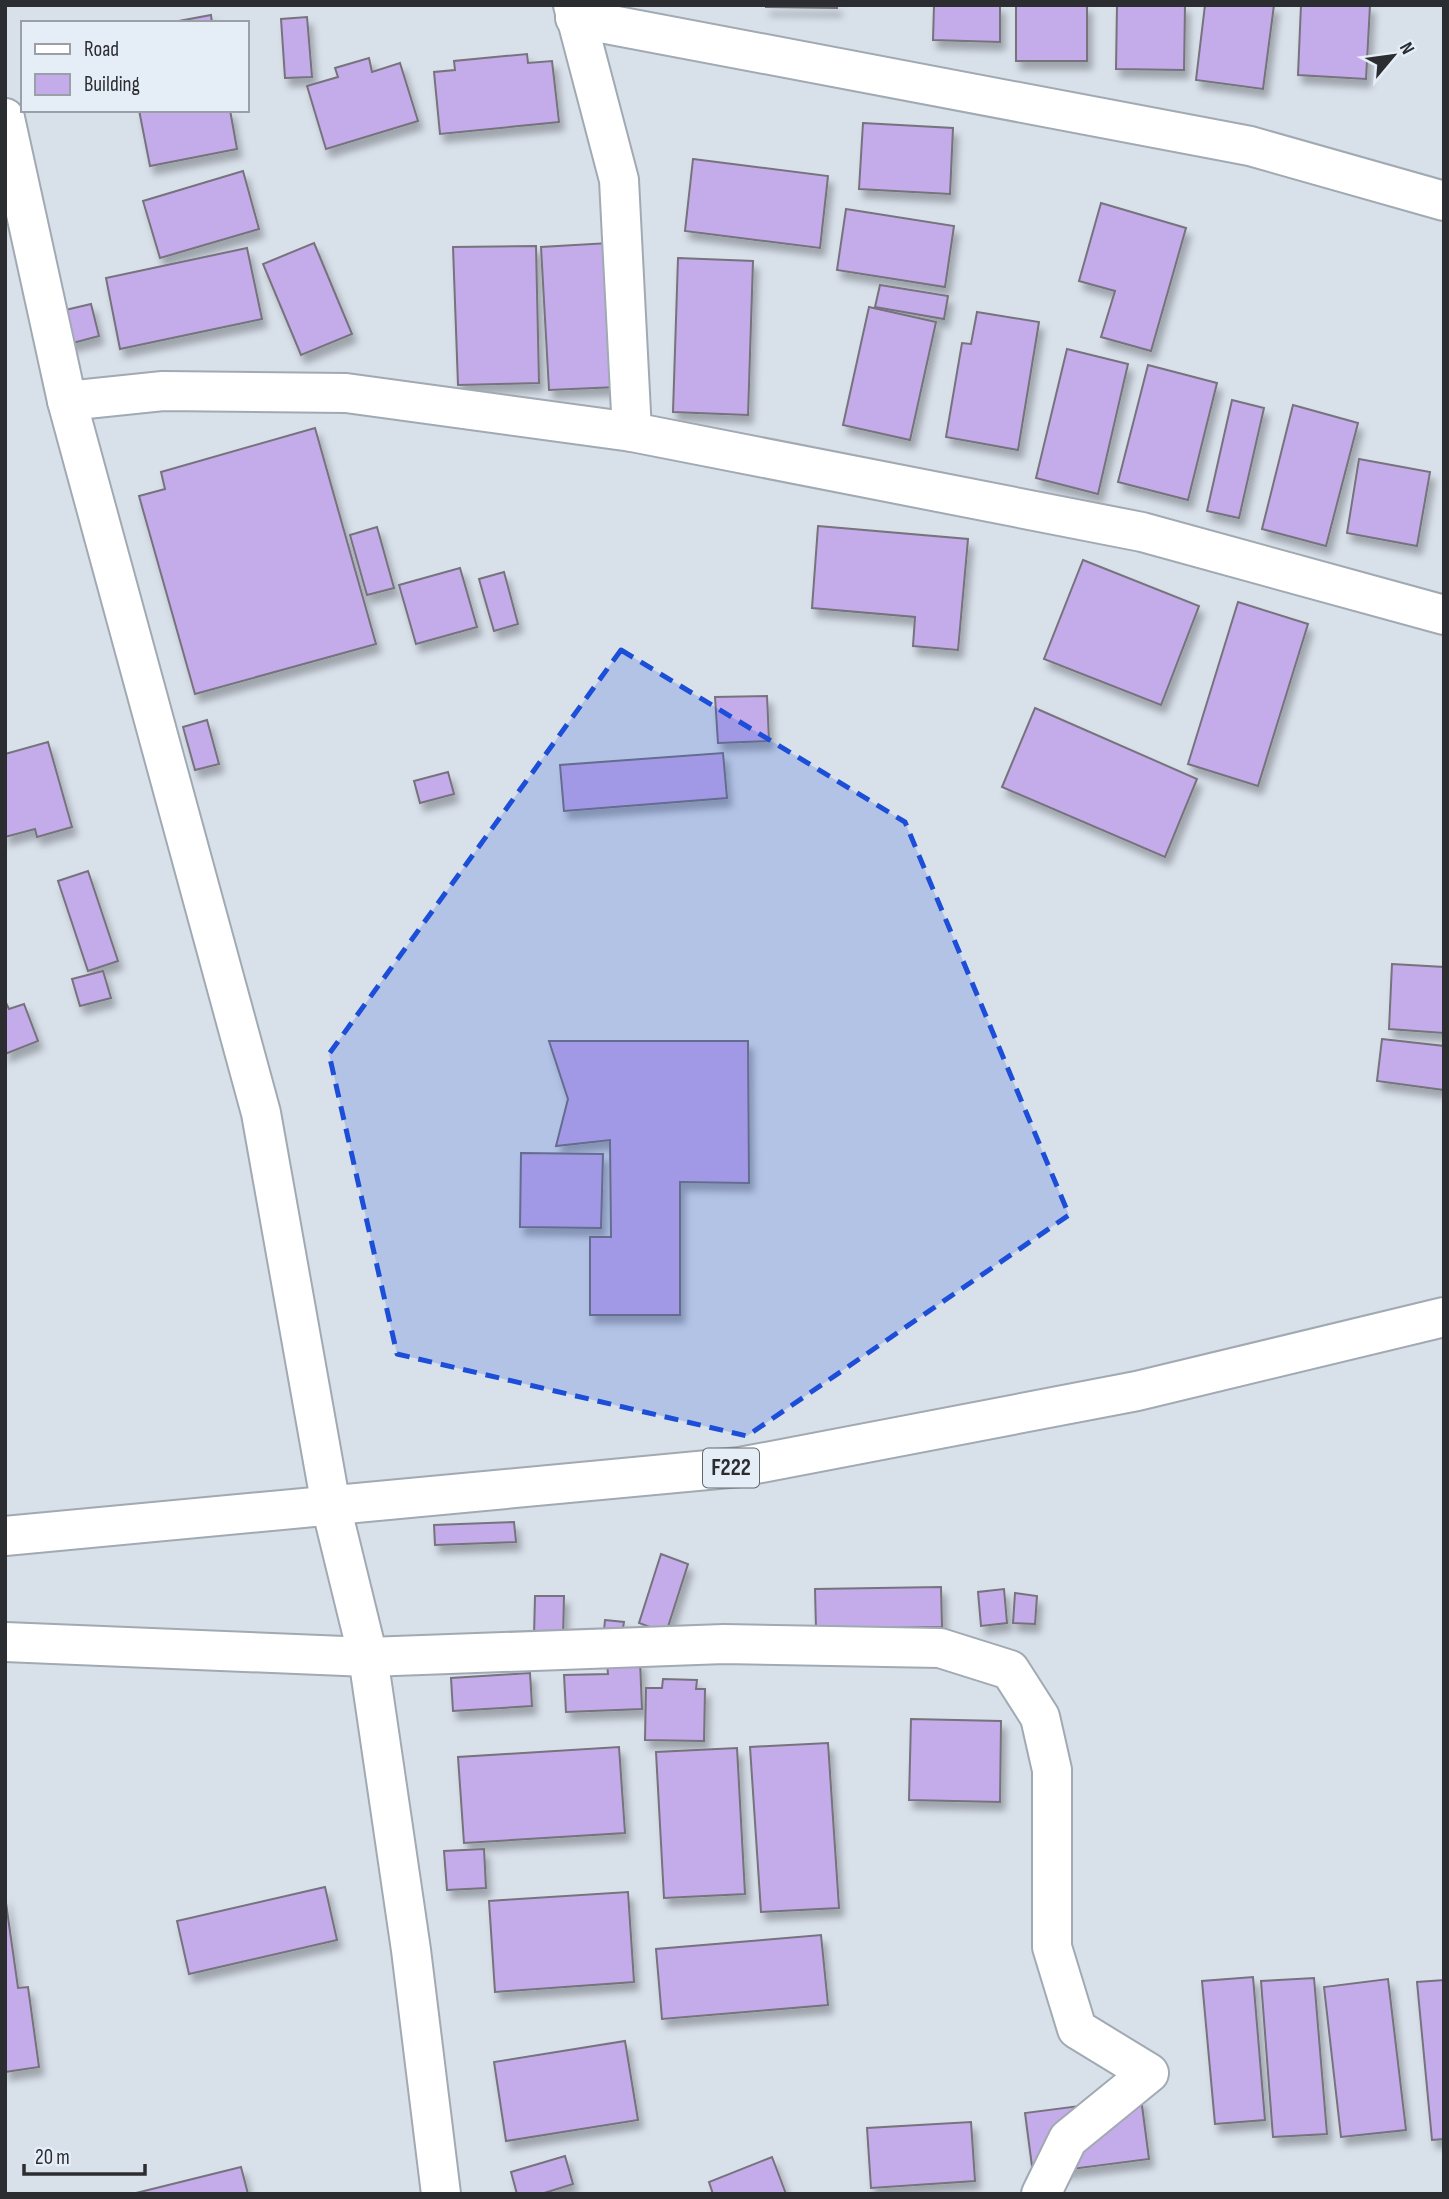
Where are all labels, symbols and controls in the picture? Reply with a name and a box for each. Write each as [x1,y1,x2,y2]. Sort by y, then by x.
legend [21,21,248,112]
north arrow [1358,21,1428,91]
text: Road [84,37,119,62]
text: N [1394,38,1419,59]
text: Building [84,72,140,97]
road number: F222 [703,1448,759,1488]
scale bar [24,2132,145,2176]
text: 20 m [35,2145,70,2170]

